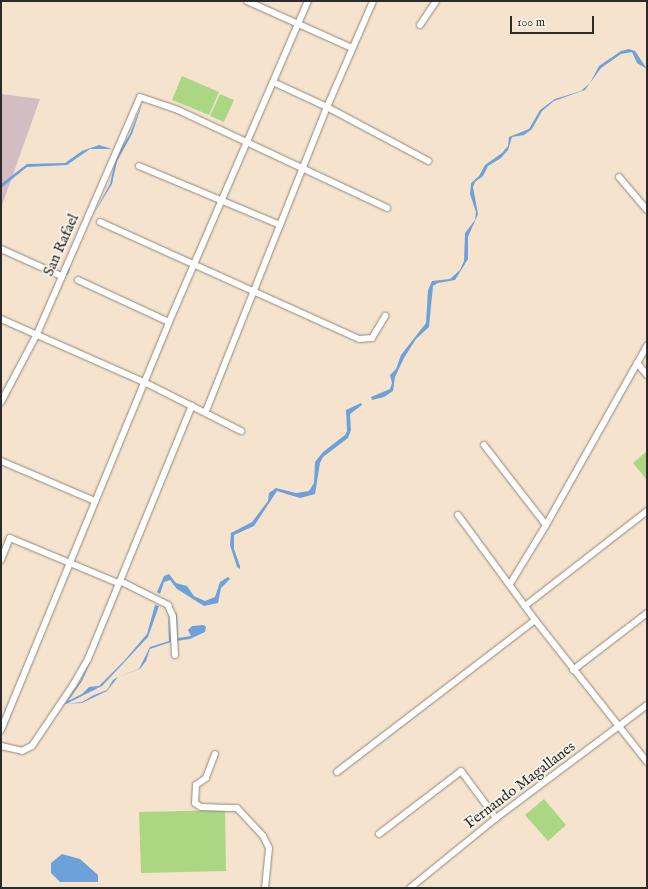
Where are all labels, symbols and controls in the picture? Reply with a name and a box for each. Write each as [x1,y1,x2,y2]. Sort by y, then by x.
scale bar [512,8,596,34]
text: 100 m [517,15,545,30]
street label: San Rafael [39,211,83,279]
street label: Fernando Magallanes [461,738,579,832]

